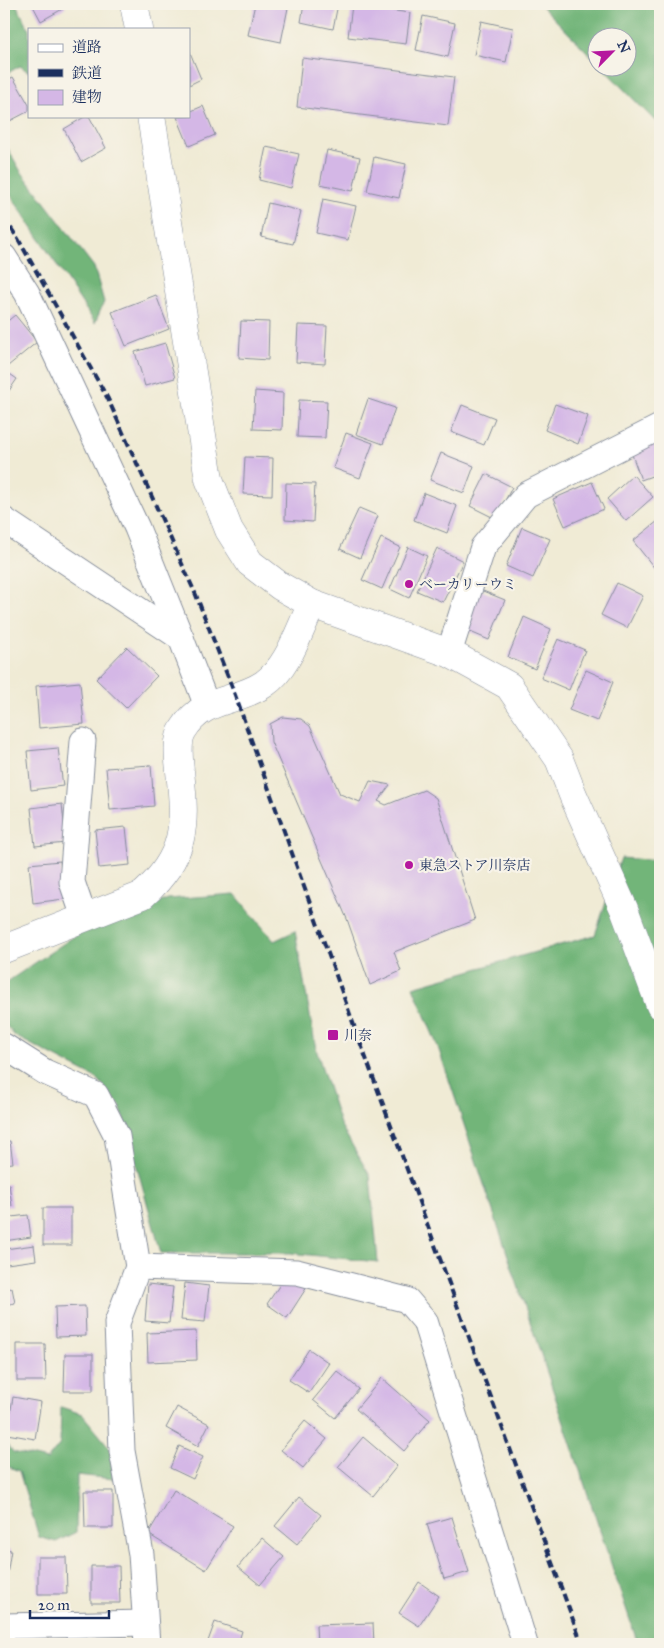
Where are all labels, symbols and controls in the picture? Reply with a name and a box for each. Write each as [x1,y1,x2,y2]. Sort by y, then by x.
legend [28,28,190,118]
north arrow [586,28,636,78]
text: 道路 [72,38,102,56]
text: N [613,38,634,56]
text: 鉄道 [72,64,102,82]
text: 建物 [72,88,102,106]
place label: ベーカリーウミ [419,576,517,593]
marker: ベーカリーウミ [403,578,415,590]
place label: 東急ストア川奈店 [419,857,531,874]
marker: 東急ストア川奈店 [403,859,415,871]
place label: 川奈 [344,1027,372,1044]
marker: 川奈 [326,1028,340,1042]
scale bar [30,1588,109,1620]
text: 20 m [38,1596,70,1614]

